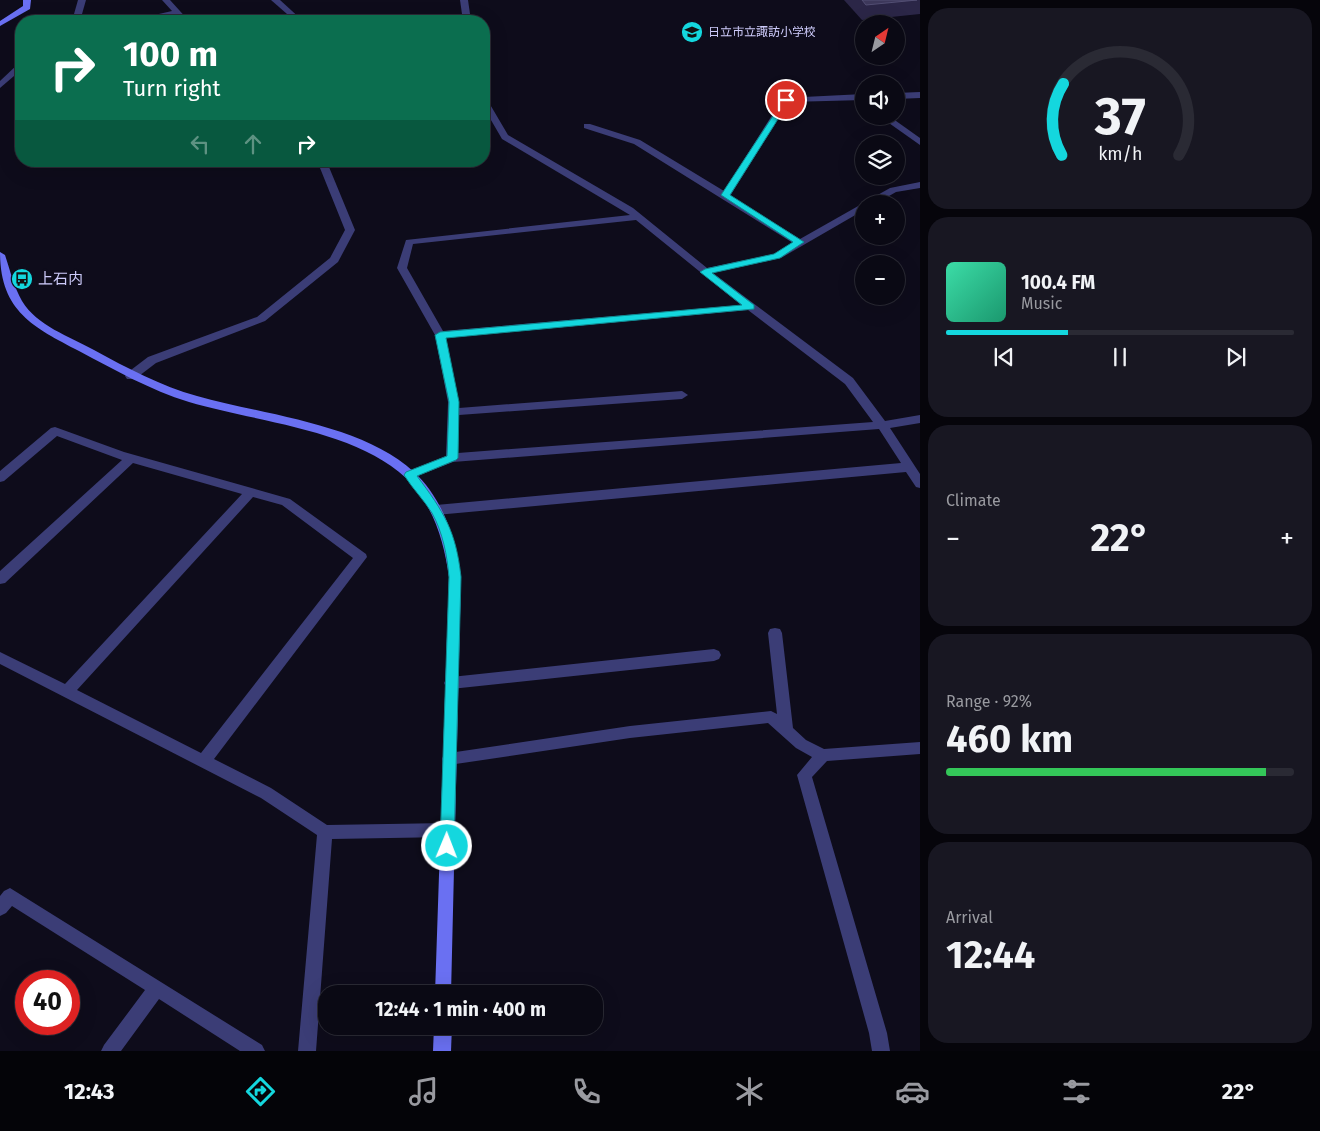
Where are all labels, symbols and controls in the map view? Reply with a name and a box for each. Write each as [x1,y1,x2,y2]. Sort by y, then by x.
north arrow [855,15,905,65]
map controls [855,15,905,305]
school or university icon: 日立市立諏訪小学校 [680,20,704,44]
place label: 日立市立諏訪小学校 [708,25,816,39]
text: 100 m [123,33,218,75]
icon: right [40,35,105,100]
text: Turn right [123,75,220,102]
button: sound [855,75,905,125]
pin [765,79,807,121]
text: 37 [1093,85,1146,148]
icon: arrive [772,86,800,114]
icon: left [186,130,214,158]
icon: ahead [239,130,267,158]
icon: right [292,130,320,158]
button: layers [855,135,905,185]
text: km/h [1098,143,1142,165]
button: + [855,195,905,245]
button: − [855,255,905,305]
bus stop icon: 上石内 [10,267,34,291]
place label: 上石内 [38,270,83,288]
text: 100.4 FM [1021,271,1095,294]
text: Music [1021,294,1062,313]
icon: previous [990,343,1018,371]
icon: pause [1106,343,1134,371]
icon: next [1222,343,1250,371]
text: Climate [946,491,1001,510]
text: 22° [1090,515,1150,561]
text: − [946,522,960,555]
text: + [1280,522,1294,555]
text: Range · 92% [946,692,1032,711]
text: 460 km [946,716,1073,762]
position arrow [420,819,472,871]
text: Arrival [946,908,993,927]
text: 12:44 [946,932,1035,978]
speed limit sign: 40 [15,970,80,1035]
text: 12:44 · 1 min · 400 m [375,998,546,1021]
icon: directions [243,1074,278,1109]
icon: music [406,1074,441,1109]
icon: phone [569,1074,604,1109]
icon: climate [732,1074,767,1109]
icon: car [895,1074,930,1109]
icon: filters [1059,1074,1094,1109]
text: 12:43 [64,1078,114,1105]
text: 22° [1222,1078,1256,1105]

